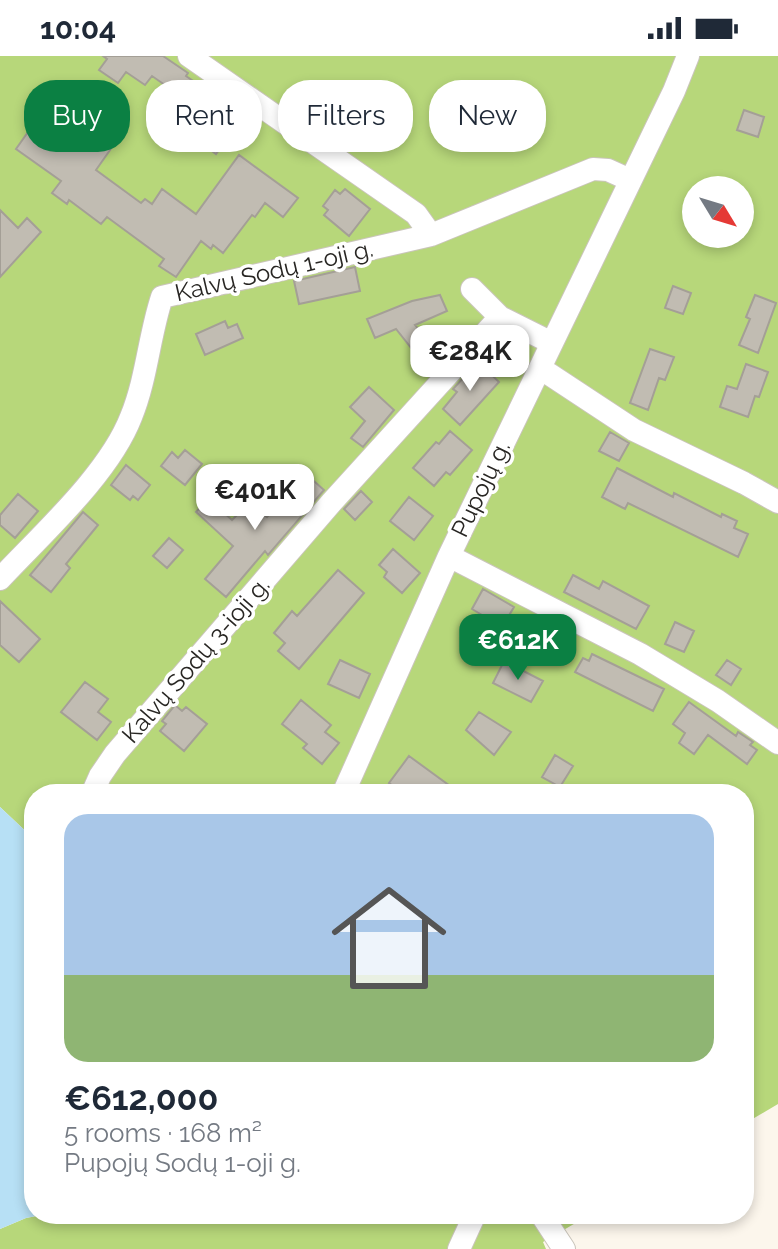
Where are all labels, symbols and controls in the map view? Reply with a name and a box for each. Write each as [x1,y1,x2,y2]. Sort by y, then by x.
text: 10:04 [40,11,116,46]
chip: Buy [24,80,130,152]
chip: Rent [146,80,262,152]
chip: Filters [278,80,413,152]
chip: New [429,80,546,152]
north arrow [682,176,754,248]
map controls [682,176,754,248]
street label: Kalvų Sodų 1-oji g. [172,234,376,307]
pin: €284K [414,325,526,393]
text: €284K [428,336,512,366]
street label: Pupojų g. [445,436,516,542]
pin: €401K [199,464,311,532]
text: €401K [214,475,296,505]
street label: Kalvų Sodų 3-ioji g. [116,571,276,749]
pin: €612K [462,614,574,682]
text: €612K [477,625,559,655]
icon: home [317,866,461,1010]
text: €612,000 [64,1078,218,1118]
text: 5 rooms · 168 m² [64,1118,262,1148]
text: Pupojų Sodų 1-oji g. [64,1148,301,1178]

